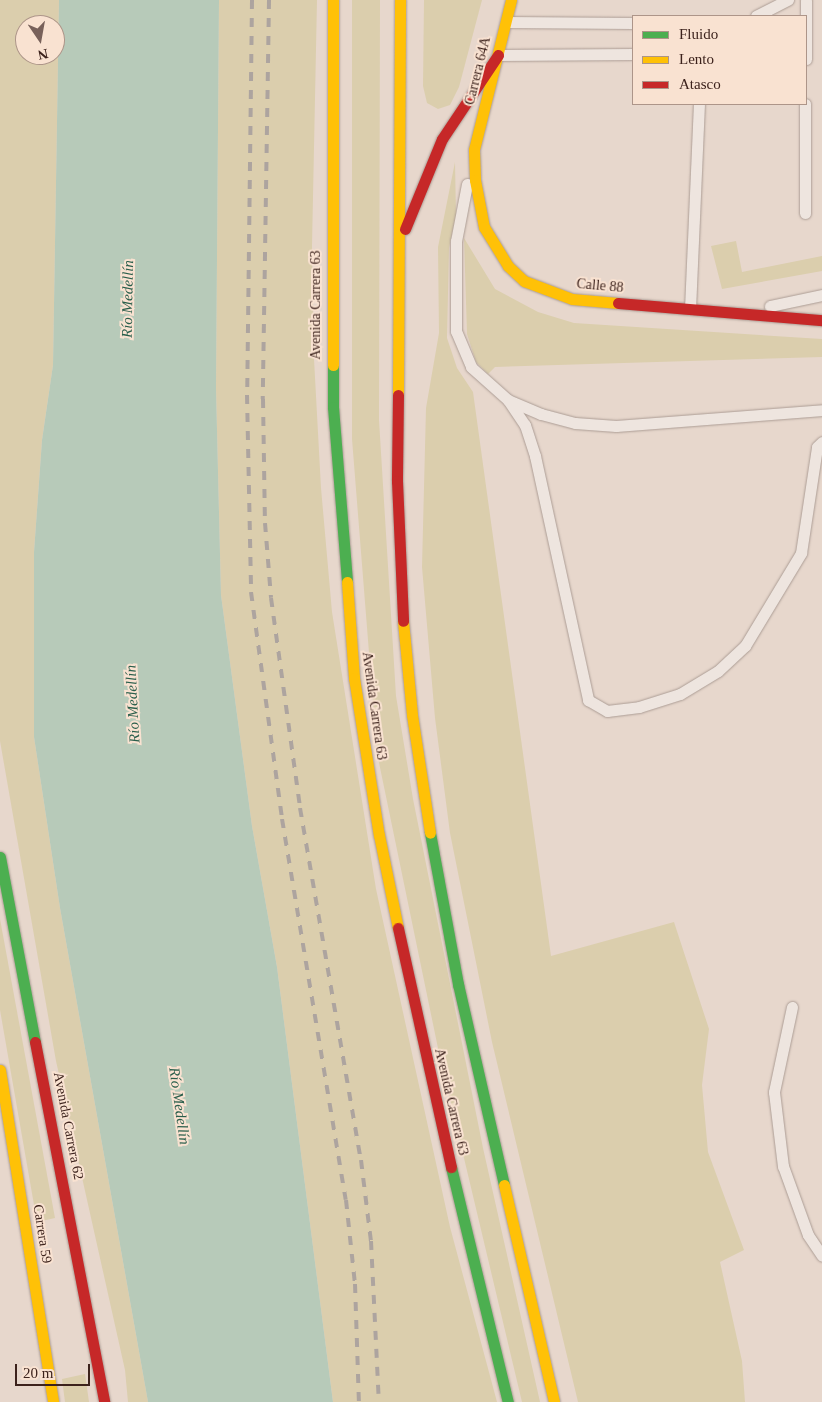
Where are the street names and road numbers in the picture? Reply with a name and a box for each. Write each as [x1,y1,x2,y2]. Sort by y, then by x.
street label: Carrera 64A [461,35,495,107]
street label: Avenida Carrera 63 [308,250,324,360]
street label: Calle 88 [576,276,624,296]
street label: Avenida Carrera 63 [358,651,390,761]
street label: Avenida Carrera 63 [431,1047,471,1157]
street label: Avenida Carrera 62 [49,1071,87,1181]
street label: Carrera 59 [29,1203,55,1265]

